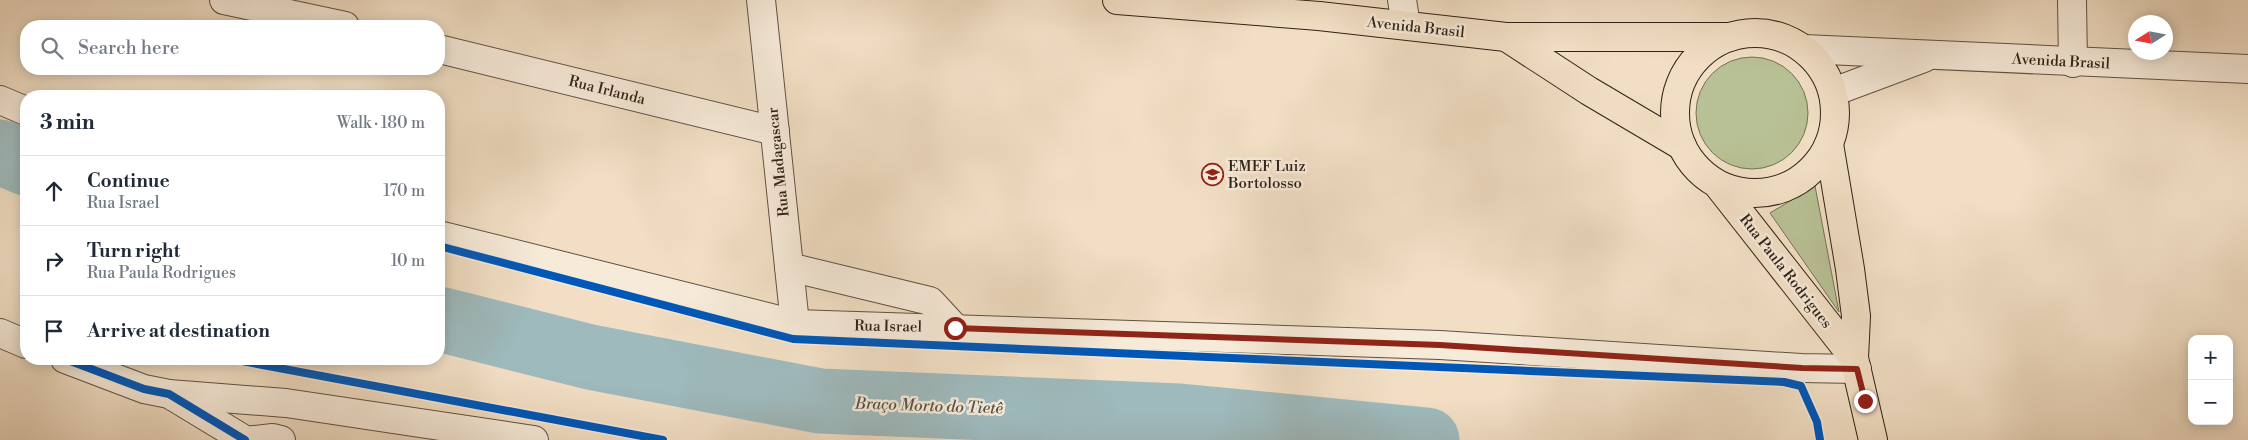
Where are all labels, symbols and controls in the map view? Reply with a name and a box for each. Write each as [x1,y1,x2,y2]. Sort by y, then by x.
street label: Avenida Brasil [1365,13,1466,42]
north arrow [2128,15,2173,60]
search box [20,20,445,75]
icon: search [38,34,66,62]
text: Search here [78,36,179,60]
street label: Avenida Brasil [2011,49,2111,74]
street label: Rua Irlanda [566,72,648,109]
street label: Rua Madagascar [763,106,794,218]
text: 3 min [40,110,95,136]
text: Walk · 180 m [337,113,425,133]
place label: EMEF Luiz Bortolosso [1227,157,1306,193]
school or university icon: EMEF Luiz Bortolosso [1200,163,1224,187]
text: Continue [87,169,170,193]
icon: ahead [40,177,68,205]
text: 170 m [383,181,425,201]
text: Rua Israel [87,193,159,213]
street label: Rua Paula Rodrigues [1735,210,1836,332]
text: Turn right [87,239,180,263]
icon: right [40,247,68,275]
text: 10 m [391,251,425,271]
text: Rua Paula Rodrigues [87,263,236,283]
street label: Rua Israel [854,316,923,337]
icon: arrive [40,317,68,345]
route start [944,317,967,340]
text: Arrive at destination [87,319,270,343]
map controls [2188,335,2233,425]
button: + [2188,335,2233,380]
button: − [2188,380,2233,425]
route end [1854,390,1877,413]
water label: Braço Morto do Tietê [854,393,1004,419]

